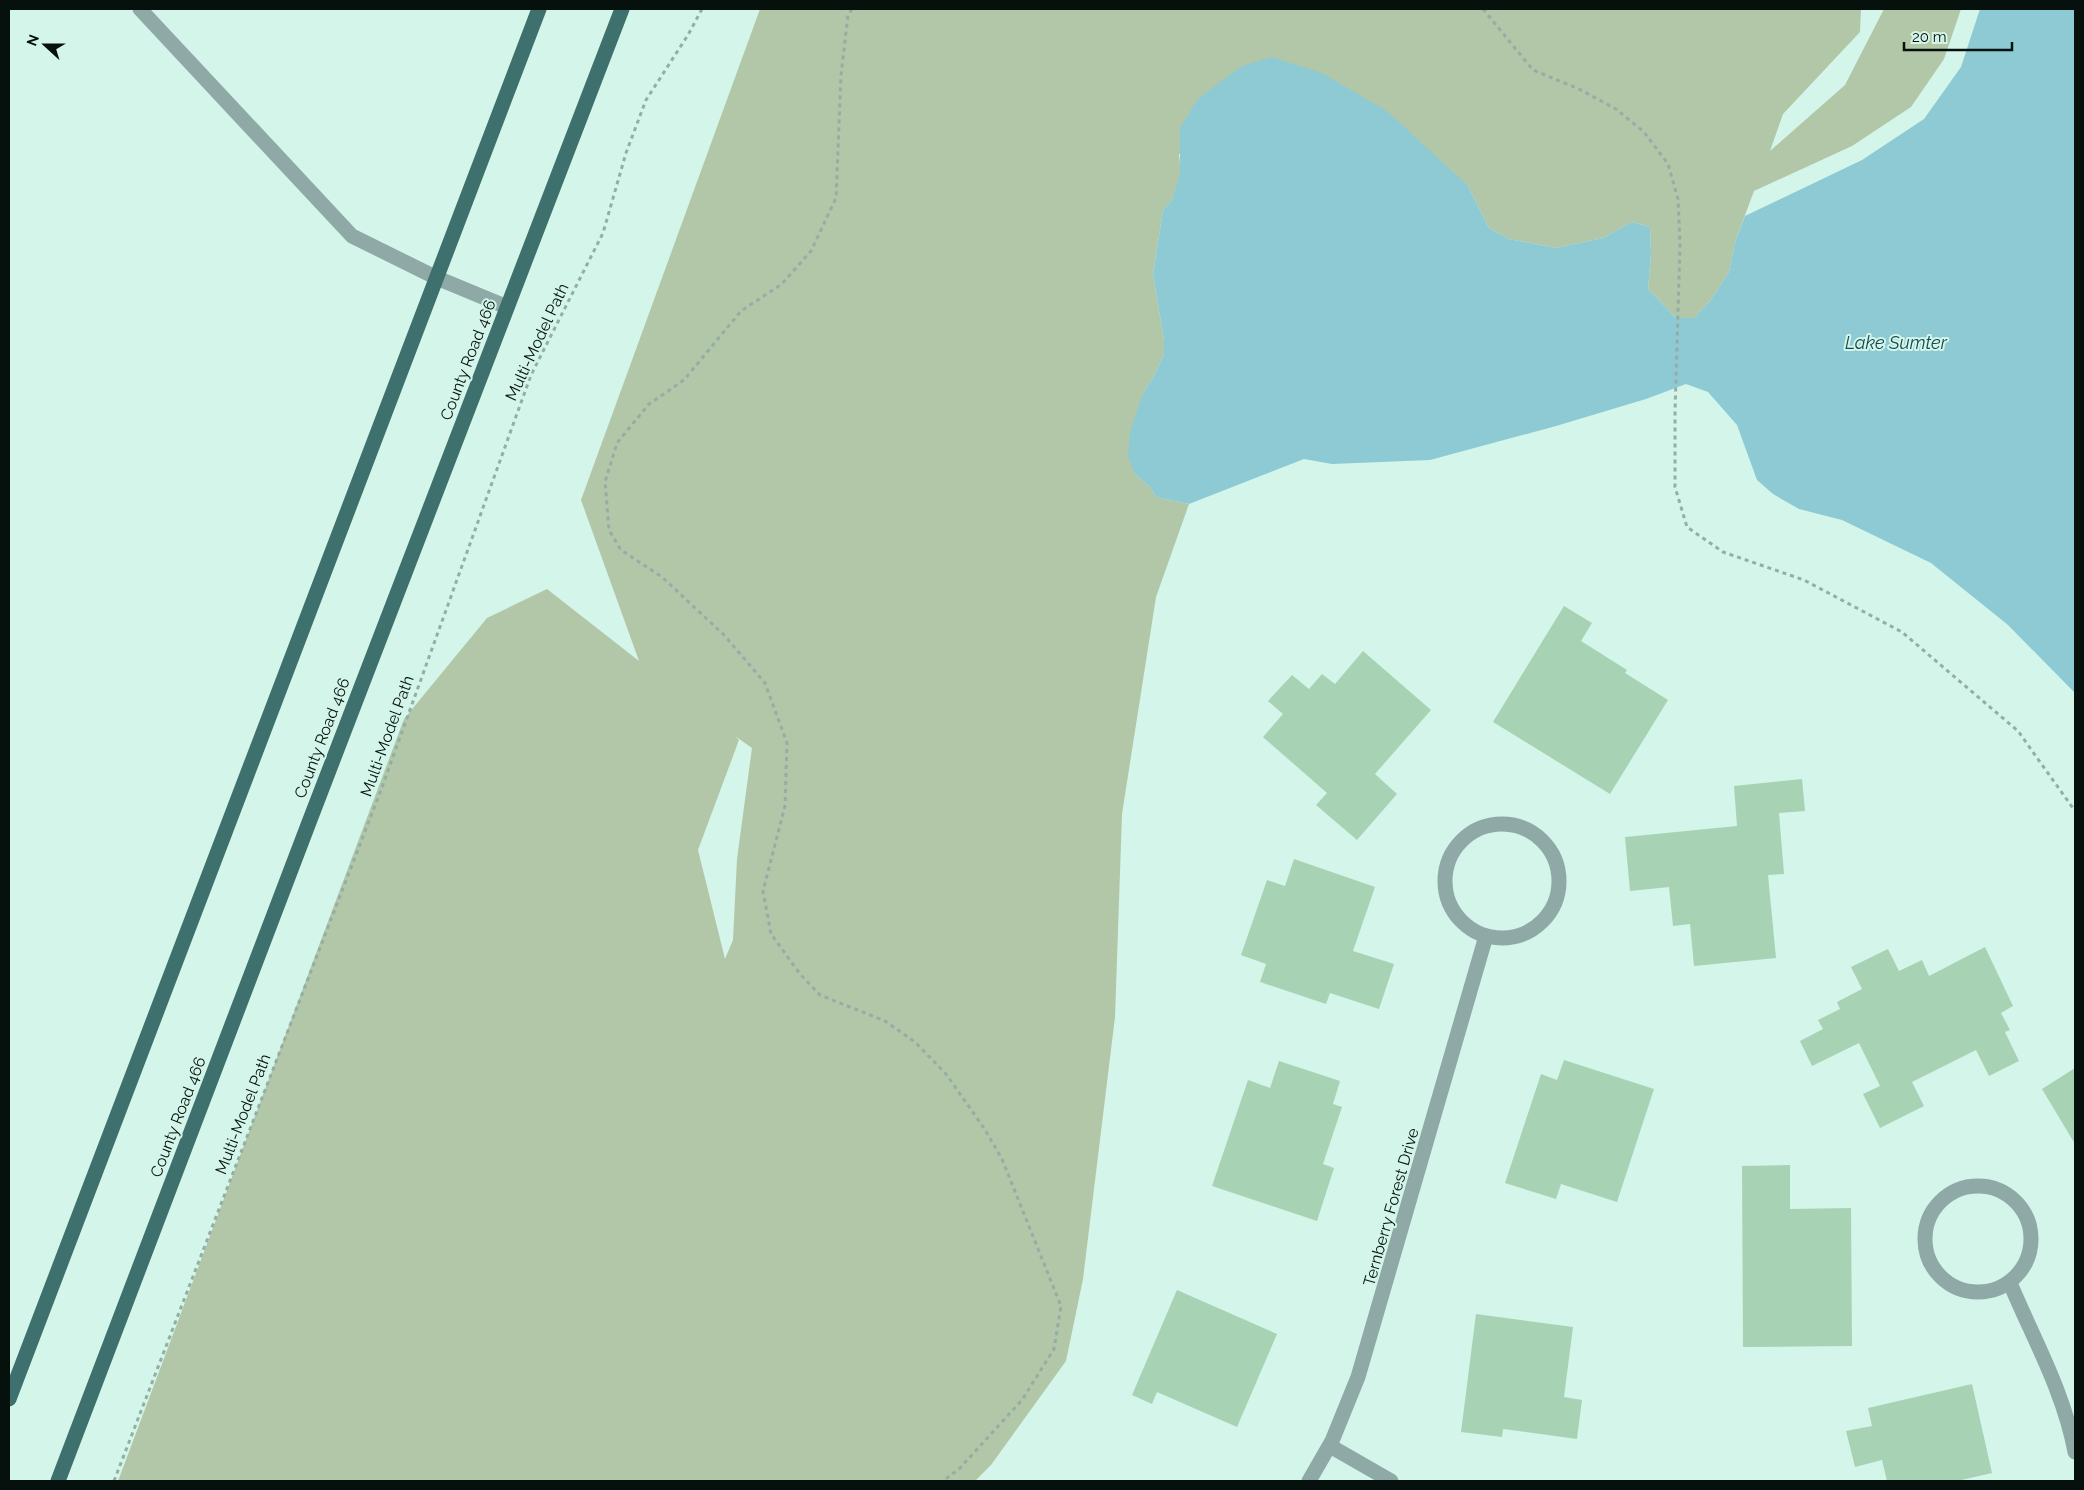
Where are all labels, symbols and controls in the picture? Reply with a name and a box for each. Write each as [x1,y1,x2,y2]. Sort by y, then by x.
north arrow [20,20,70,70]
scale bar [1904,20,2012,52]
text: 20 m [1912,28,1947,46]
text: N [23,32,42,48]
street label: Multi-Model Path [501,280,573,404]
street label: County Road 466 [436,297,500,423]
water label: Lake Sumter [1845,332,1948,353]
street label: Multi-Model Path [356,673,418,799]
street label: County Road 466 [290,675,354,801]
street label: Multi-Model Path [211,1051,275,1177]
street label: County Road 466 [146,1054,210,1180]
street label: Ternberry Forest Drive [1359,1126,1423,1288]

